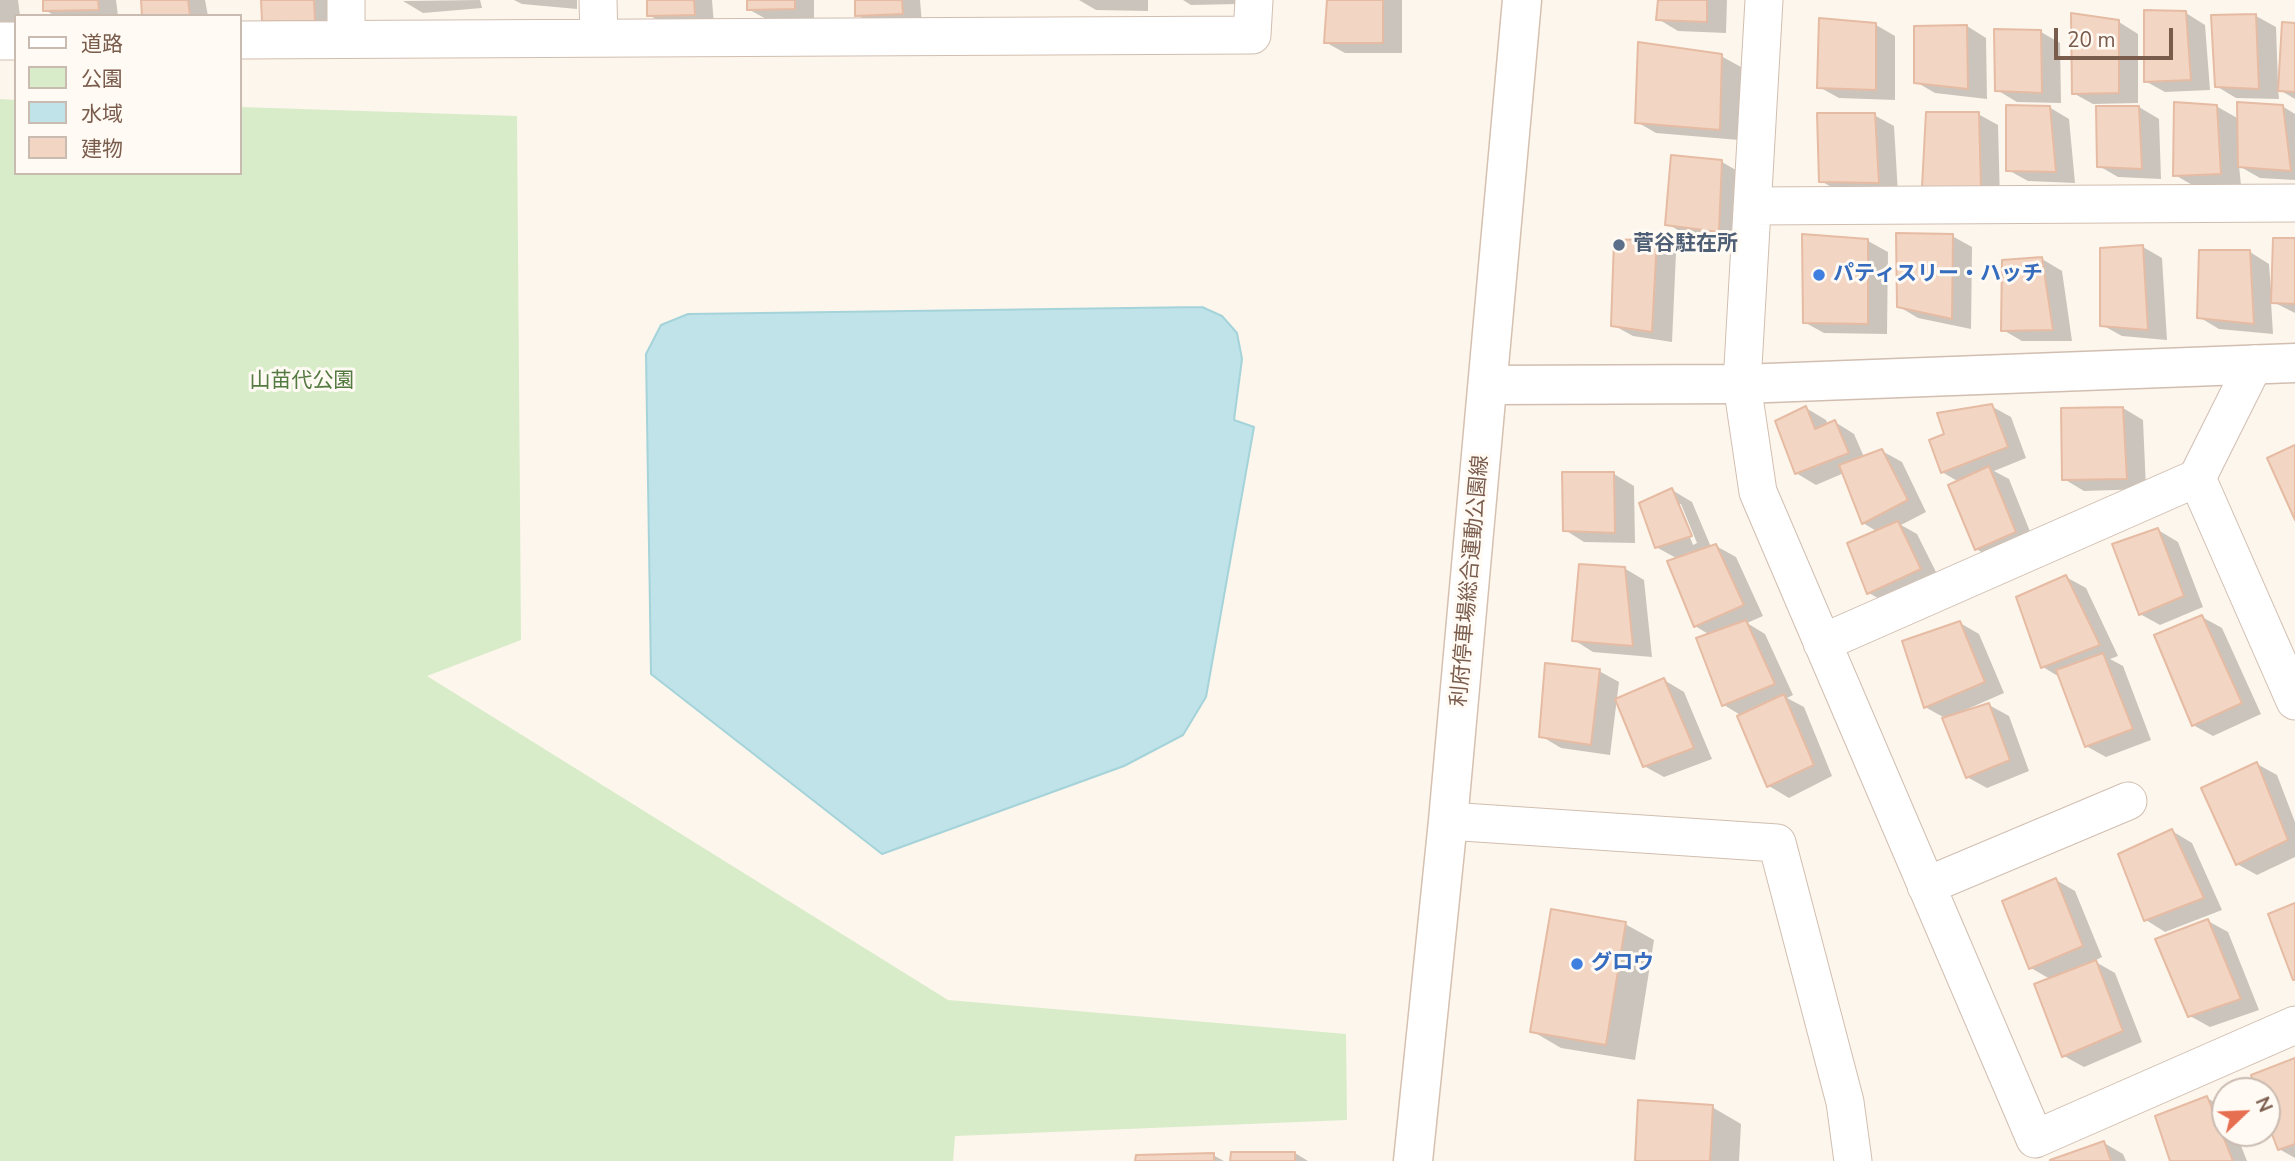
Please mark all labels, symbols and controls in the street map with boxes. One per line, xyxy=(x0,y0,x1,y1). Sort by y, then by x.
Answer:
legend xyxy=(14,14,242,175)
scale bar xyxy=(2057,14,2176,58)
text: 20 m xyxy=(2067,26,2116,54)
text: 道路 xyxy=(81,30,123,58)
text: 公園 xyxy=(81,65,123,93)
text: 水域 xyxy=(81,100,123,128)
text: 建物 xyxy=(81,135,123,163)
place label: 菅谷駐在所 xyxy=(1633,232,1738,258)
marker: 菅谷駐在所 xyxy=(1611,237,1627,253)
place label: パティスリー・ハッチ xyxy=(1833,262,2043,288)
marker: パティスリー・ハッチ xyxy=(1811,267,1827,283)
park label: 山苗代公園 xyxy=(250,369,354,395)
street label: 利府停車場総合運動公園線 xyxy=(1447,454,1495,708)
place label: グロウ xyxy=(1591,951,1654,977)
marker: グロウ xyxy=(1569,956,1585,972)
north arrow xyxy=(2211,1077,2281,1147)
text: N xyxy=(2249,1093,2278,1116)

